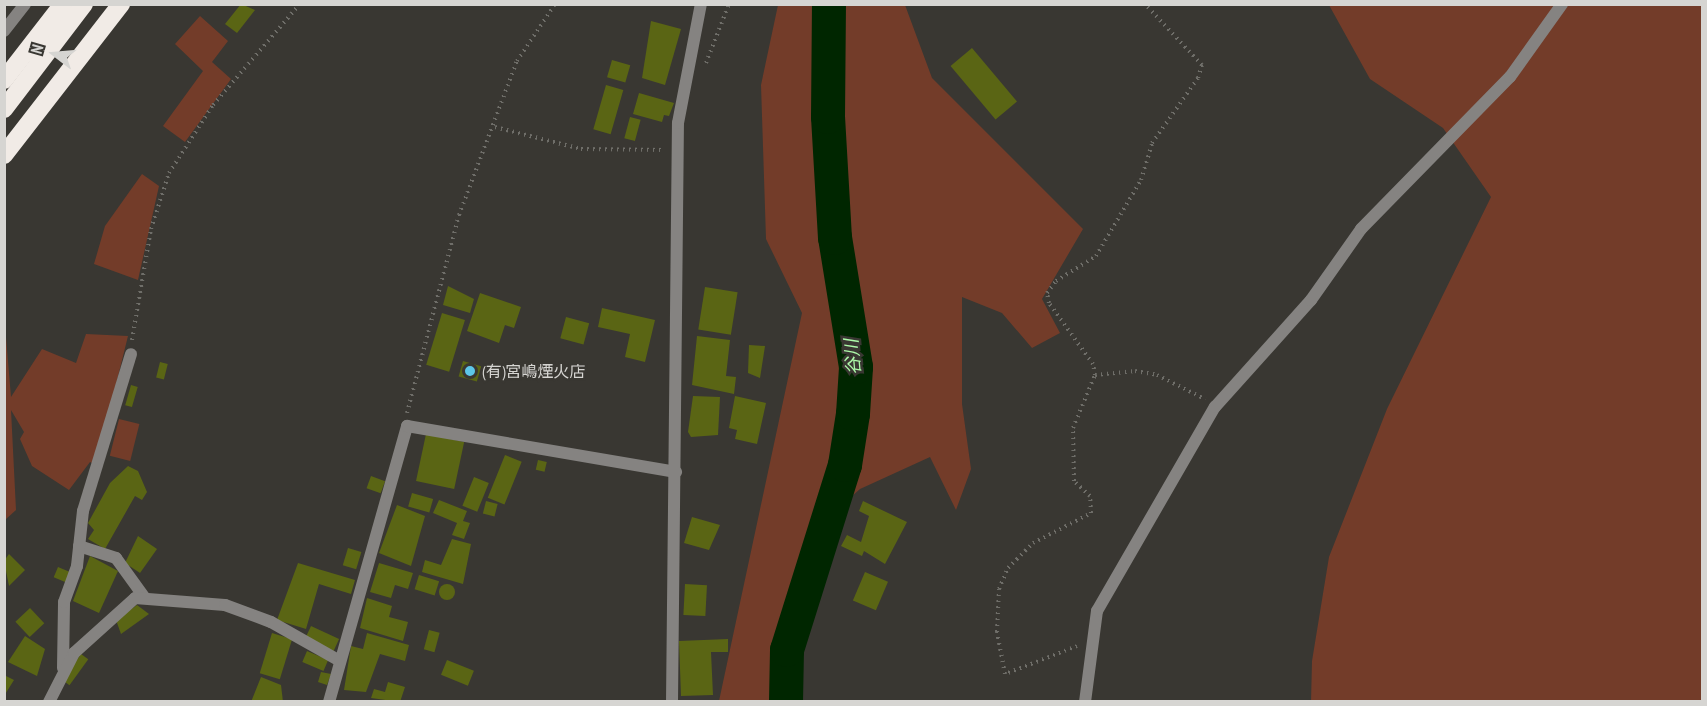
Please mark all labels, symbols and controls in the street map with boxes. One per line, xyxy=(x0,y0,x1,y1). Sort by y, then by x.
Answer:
north arrow xyxy=(24,24,84,84)
text: N xyxy=(26,42,47,56)
water label: 谷川 xyxy=(841,338,865,376)
place label: (有)宮嶋煙火店 xyxy=(482,361,585,381)
marker: (有)宮嶋煙火店 xyxy=(463,364,477,378)

